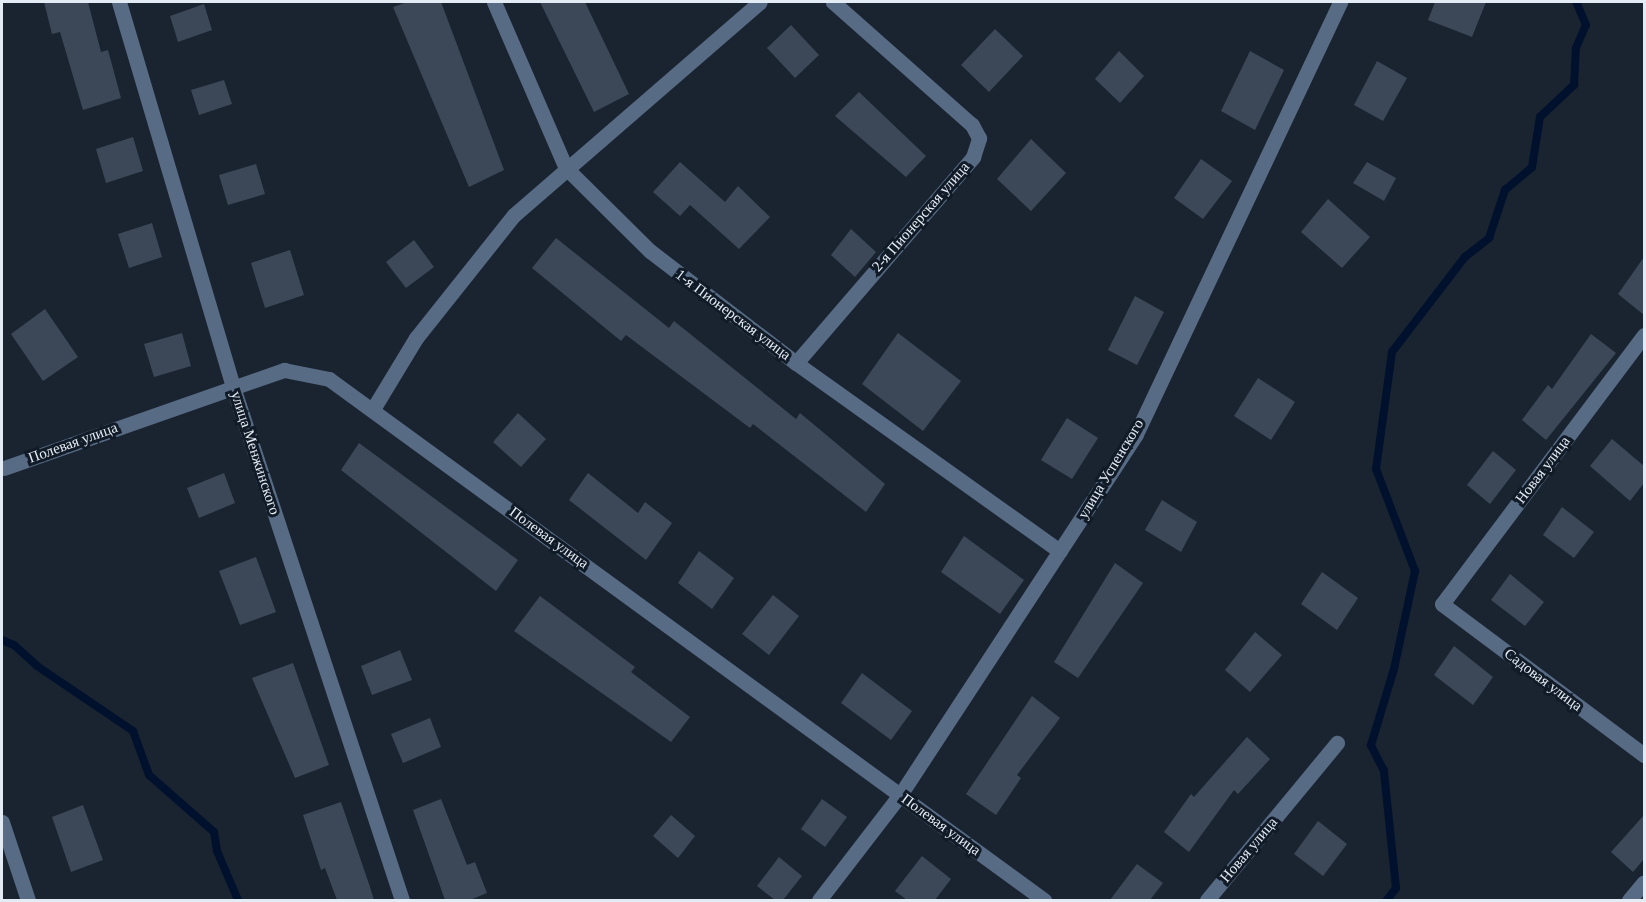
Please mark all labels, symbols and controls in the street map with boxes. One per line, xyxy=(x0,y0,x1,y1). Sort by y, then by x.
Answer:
street label: 2-я Пионерская улица xyxy=(868,158,974,276)
street label: 1-я Пионерская улица xyxy=(672,266,794,364)
street label: улица Менжинского xyxy=(227,389,283,517)
street label: улица Успенского xyxy=(1074,416,1148,522)
street label: Полевая улица xyxy=(26,419,120,467)
street label: Новая улица xyxy=(1512,433,1574,507)
street label: Полевая улица xyxy=(506,503,592,573)
street label: Садовая улица xyxy=(1500,645,1586,715)
street label: Полевая улица xyxy=(898,790,984,860)
street label: Новая улица xyxy=(1217,814,1281,886)

